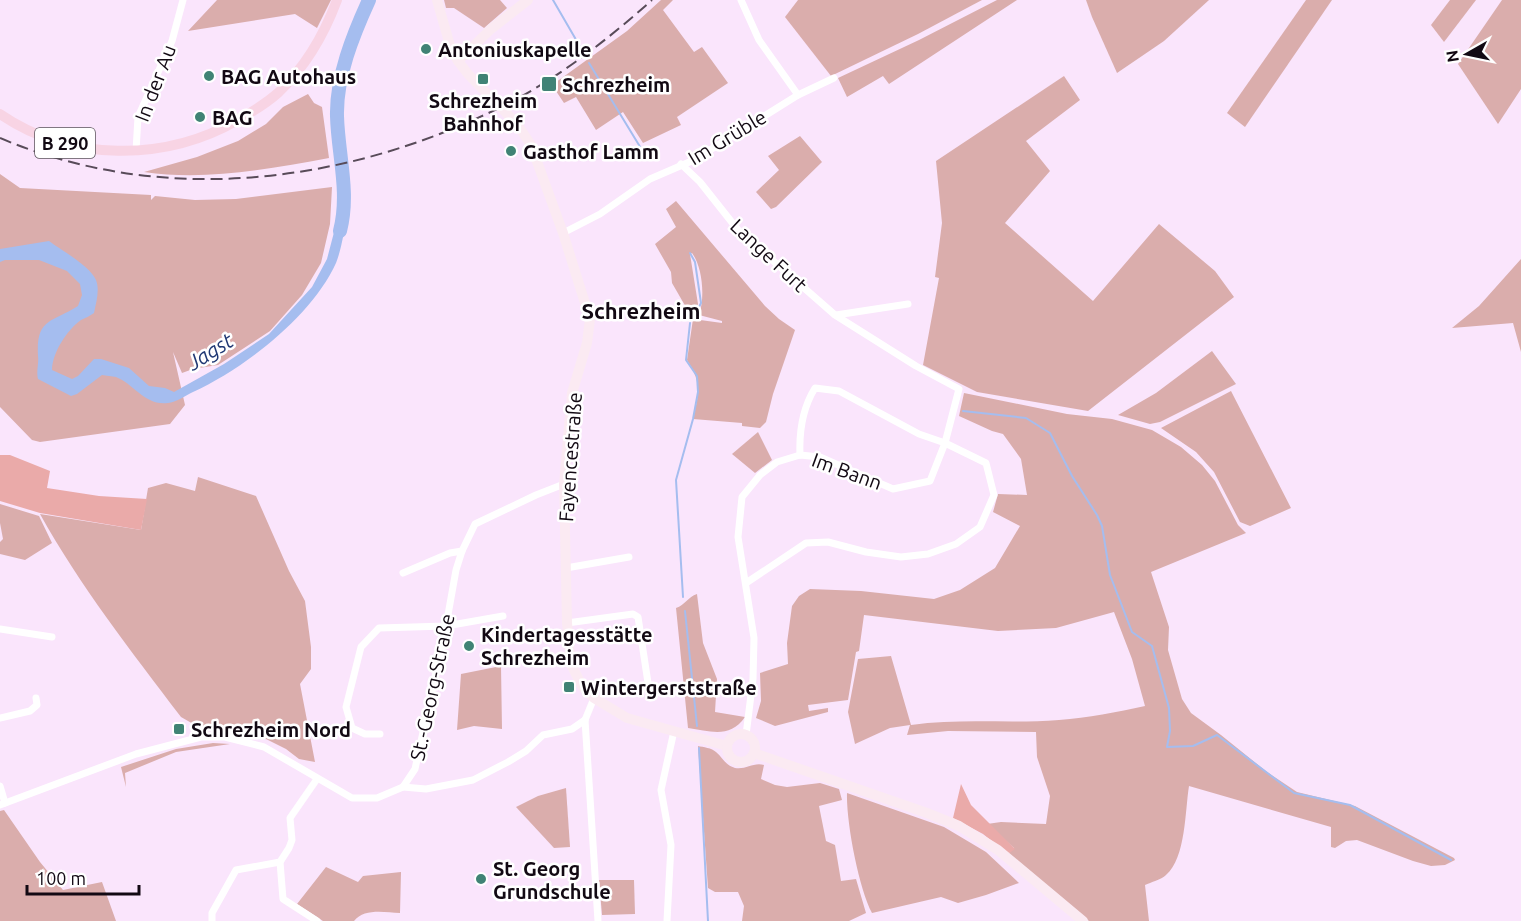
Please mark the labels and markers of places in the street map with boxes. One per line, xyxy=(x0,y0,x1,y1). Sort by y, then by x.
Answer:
place label: Antoniuskapelle xyxy=(438,38,592,61)
marker: Antoniuskapelle xyxy=(419,42,433,56)
place label: BAG Autohaus xyxy=(221,65,356,88)
marker: BAG Autohaus xyxy=(202,69,216,83)
marker: Schrezheim Bahnhof xyxy=(476,72,490,86)
place label: Schrezheim xyxy=(562,73,670,96)
marker: Schrezheim xyxy=(540,75,558,93)
place label: Schrezheim Bahnhof xyxy=(429,89,537,135)
place label: BAG xyxy=(212,106,253,129)
marker: BAG xyxy=(193,110,207,124)
place label: Gasthof Lamm xyxy=(523,140,659,163)
marker: Gasthof Lamm xyxy=(504,144,518,158)
place label: Kindertagesstätte Schrezheim xyxy=(481,623,653,669)
marker: Kindertagesstätte Schrezheim xyxy=(462,639,476,653)
place label: Wintergerststraße xyxy=(581,676,757,699)
marker: Wintergerststraße xyxy=(562,680,576,694)
place label: Schrezheim Nord xyxy=(191,718,351,741)
marker: Schrezheim Nord xyxy=(172,722,186,736)
place label: St. Georg Grundschule xyxy=(493,857,611,903)
marker: St. Georg Grundschule xyxy=(474,872,488,886)

